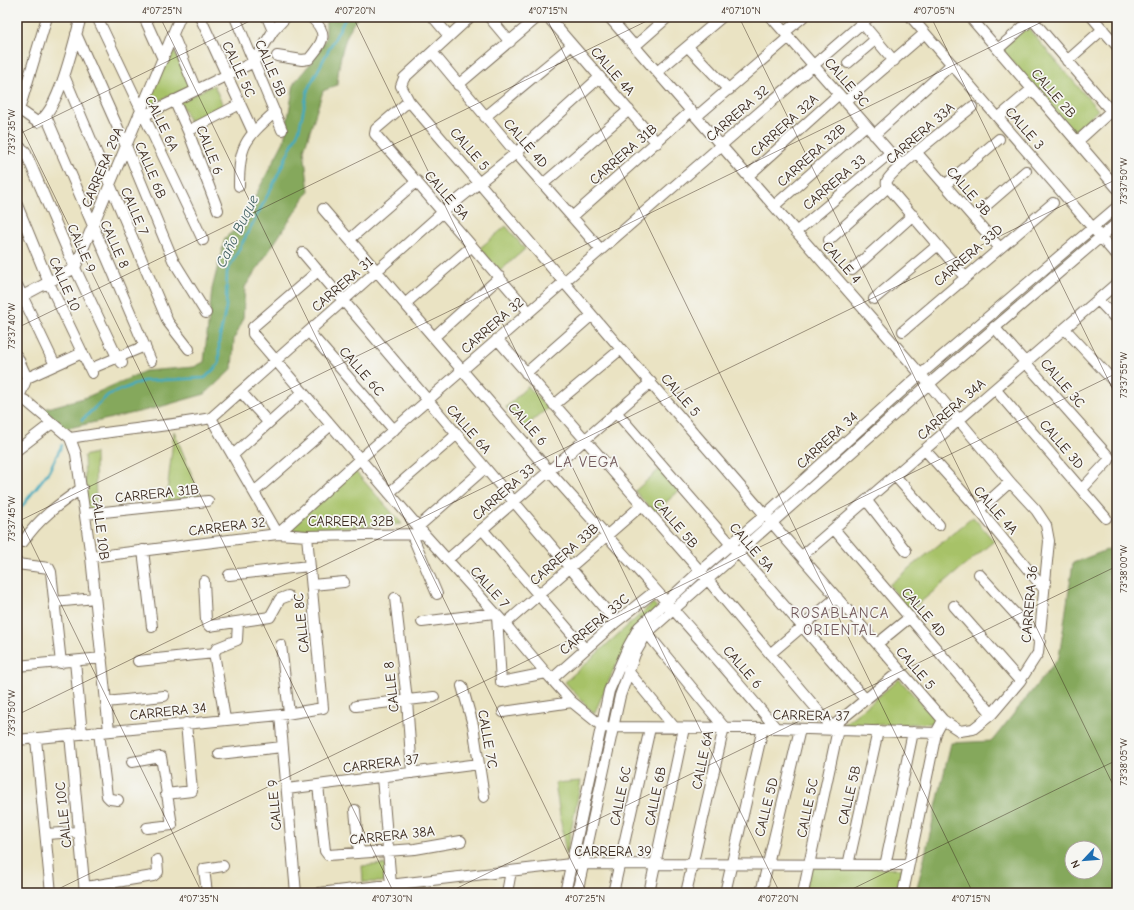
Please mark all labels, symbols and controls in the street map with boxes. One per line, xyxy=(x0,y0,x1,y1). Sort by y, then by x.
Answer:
text: 4°07'25"N xyxy=(142,5,182,17)
text: 4°07'20"N xyxy=(335,5,375,17)
text: 4°07'15"N xyxy=(529,5,567,17)
text: 4°07'10"N xyxy=(721,5,761,17)
text: 4°07'05"N xyxy=(914,5,954,17)
street label: CALLE 5B xyxy=(251,37,290,99)
street label: CALLE 5C xyxy=(218,38,259,100)
street label: CALLE 4A xyxy=(587,44,638,99)
street label: CALLE 3C xyxy=(821,54,873,111)
street label: CALLE 2B xyxy=(1028,65,1080,122)
street label: CARRERA 32 xyxy=(703,82,772,145)
street label: CARRERA 32A xyxy=(747,90,822,160)
street label: CALLE 6A xyxy=(141,93,182,154)
street label: CARRERA 33A xyxy=(883,99,958,168)
street label: CALLE 3 xyxy=(1001,104,1048,153)
text: 73°37'35"W xyxy=(6,109,18,155)
street label: CALLE 4D xyxy=(500,115,552,171)
street label: CARRERA 31B xyxy=(586,120,661,188)
street label: CARRERA 32B xyxy=(774,120,849,190)
street label: CALLE 6 xyxy=(192,123,227,177)
street label: CARRERA 29A xyxy=(78,124,127,210)
street label: CALLE 5 xyxy=(446,124,493,174)
street label: CALLE 6B xyxy=(131,139,170,201)
street label: CARRERA 33 xyxy=(799,151,869,214)
text: 73°37'50"W xyxy=(1118,157,1130,204)
street label: CALLE 3B xyxy=(943,163,995,220)
street label: CALLE 5A xyxy=(421,167,473,223)
street label: CALLE 7 xyxy=(117,185,152,238)
water label: Caño Buque xyxy=(212,191,263,270)
street label: CALLE 8 xyxy=(96,217,133,271)
street label: CALLE 9 xyxy=(63,221,100,275)
street label: CARRERA 33D xyxy=(930,221,1006,290)
street label: CALLE 4 xyxy=(819,238,865,287)
street label: CARRERA 31 xyxy=(308,253,376,316)
street label: CALLE 10 xyxy=(45,254,84,314)
street label: CARRERA 32 xyxy=(458,294,527,357)
text: 73°37'40"W xyxy=(6,302,18,349)
street label: CALLE 6C xyxy=(336,343,388,400)
text: 73°37'55"W xyxy=(1118,352,1130,398)
street label: CALLE 3C xyxy=(1037,355,1089,412)
street label: CALLE 5 xyxy=(657,370,704,420)
street label: CARRERA 34A xyxy=(914,375,989,444)
street label: CALLE 6 xyxy=(504,399,551,449)
street label: CALLE 6A xyxy=(443,401,495,457)
street label: CARRERA 34 xyxy=(793,408,862,472)
street label: CALLE 3D xyxy=(1036,416,1088,473)
district label: LA VEGA xyxy=(555,453,619,471)
street label: CARRERA 33 xyxy=(469,461,538,524)
street label: CARRERA 31B xyxy=(114,481,200,506)
street label: CALLE 4A xyxy=(970,483,1021,538)
street label: CALLE 10B xyxy=(88,493,113,561)
street label: CALLE 5B xyxy=(649,495,702,552)
text: 73°37'45"W xyxy=(6,496,18,542)
street label: CARRERA 32 xyxy=(188,513,267,540)
street label: CARRERA 32B xyxy=(308,513,394,530)
street label: CALLE 5A xyxy=(726,519,778,575)
street label: CARRERA 33B xyxy=(526,520,603,589)
text: 73°38'00"W xyxy=(1118,545,1130,593)
street label: CALLE 7 xyxy=(466,563,513,612)
street label: CARRERA 36 xyxy=(1018,565,1041,643)
street label: CALLE 4D xyxy=(898,584,950,640)
street label: CARRERA 33C xyxy=(556,590,633,658)
street label: CALLE 8C xyxy=(290,592,313,654)
district label: ROSABLANCA ORIENTAL xyxy=(791,604,889,639)
street label: CALLE 6 xyxy=(719,642,766,692)
street label: CALLE 5 xyxy=(892,643,939,693)
street label: CALLE 8 xyxy=(380,661,403,713)
text: 73°37'50"W xyxy=(6,689,18,736)
street label: CARRERA 34 xyxy=(129,699,207,724)
street label: CARRERA 37 xyxy=(772,706,850,725)
street label: CALLE 7C xyxy=(474,709,501,770)
street label: CALLE 6A xyxy=(688,729,717,791)
text: 73°38'05"W xyxy=(1118,738,1130,786)
street label: CARRERA 37 xyxy=(342,750,421,777)
street label: CALLE 5B xyxy=(834,764,865,826)
street label: CALLE 6C xyxy=(606,765,635,827)
street label: CALLE 6B xyxy=(641,765,670,827)
street label: CALLE 5D xyxy=(751,776,782,838)
street label: CALLE 5C xyxy=(793,777,822,839)
street label: CALLE 9 xyxy=(264,779,285,831)
street label: CALLE 10C xyxy=(52,781,75,849)
street label: CARRERA 38A xyxy=(349,823,435,848)
north arrow xyxy=(1064,840,1104,880)
street label: CARRERA 39 xyxy=(574,843,652,860)
text: N xyxy=(1068,858,1083,870)
text: 4°07'35"N xyxy=(179,893,219,905)
text: 4°07'30"N xyxy=(372,893,412,905)
text: 4°07'25"N xyxy=(565,893,605,905)
text: 4°07'20"N xyxy=(758,893,798,905)
text: 4°07'15"N xyxy=(952,893,990,905)

